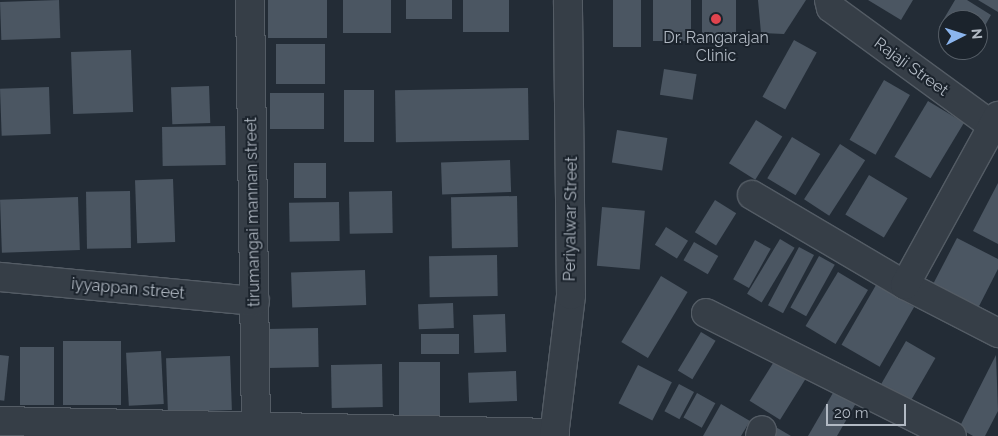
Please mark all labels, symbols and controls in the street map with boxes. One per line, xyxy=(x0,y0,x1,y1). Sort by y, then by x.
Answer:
north arrow xyxy=(938,10,988,60)
marker: Dr. Rangarajan Clinic xyxy=(709,12,723,26)
place label: Dr. Rangarajan Clinic xyxy=(663,28,769,66)
text: N xyxy=(969,28,985,40)
street label: Rajaji Street xyxy=(870,34,952,100)
street label: tirumangai mannan street xyxy=(242,117,264,307)
street label: Periyalwar Street xyxy=(560,156,582,282)
street label: iyyappan street xyxy=(71,274,185,304)
scale bar xyxy=(828,394,908,426)
text: 20 m xyxy=(834,404,869,422)

